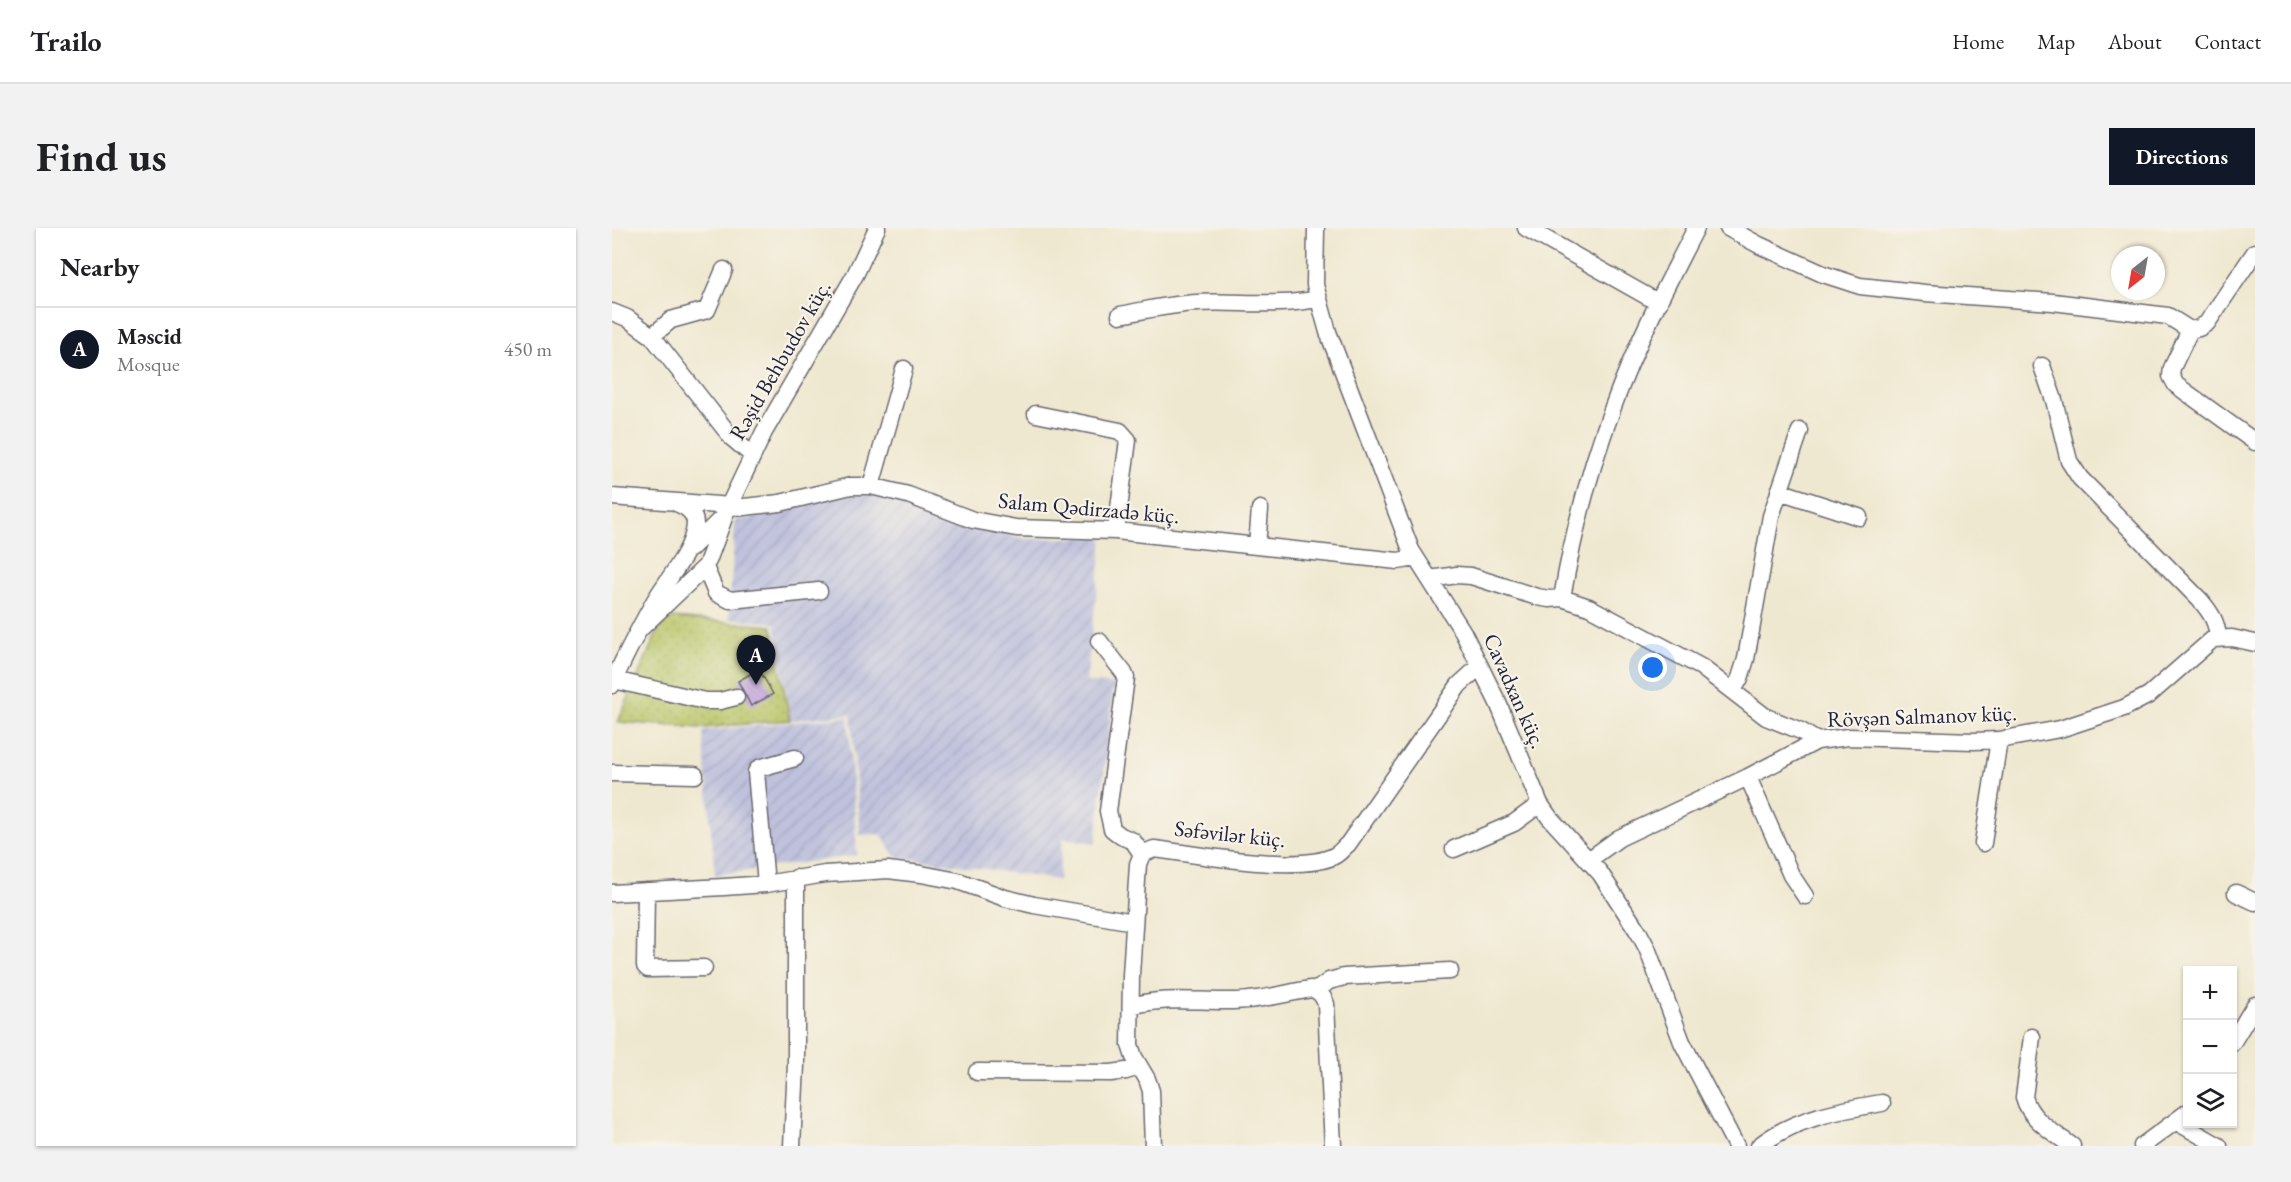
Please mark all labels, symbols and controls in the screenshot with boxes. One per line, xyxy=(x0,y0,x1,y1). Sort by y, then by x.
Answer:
text: Trailo xyxy=(30,23,102,59)
text: Home xyxy=(1952,28,2004,55)
text: Map xyxy=(2037,28,2075,55)
text: About xyxy=(2108,28,2161,55)
text: Contact xyxy=(2194,28,2261,55)
button: Directions xyxy=(2109,128,2255,185)
text: Find us xyxy=(36,129,167,184)
north arrow xyxy=(2111,246,2165,300)
text: Nearby xyxy=(60,250,140,284)
street label: Rəşid Behbudov küç. xyxy=(722,275,838,445)
text: Məscid xyxy=(117,322,182,351)
text: A xyxy=(72,336,87,362)
text: 450 m xyxy=(504,336,552,362)
text: Mosque xyxy=(117,351,180,377)
street label: Salam Qədirzadə küç. xyxy=(997,486,1181,530)
street label: Cavadxan küç. xyxy=(1477,629,1553,753)
pin: A xyxy=(736,636,776,685)
your location xyxy=(1638,653,1667,682)
street label: Rövşən Salmanov küç. xyxy=(1826,698,2018,734)
street label: Səfəvilər küç. xyxy=(1173,814,1287,854)
map controls xyxy=(2183,966,2237,1128)
button: + xyxy=(2183,966,2237,1020)
button: − xyxy=(2183,1020,2237,1074)
button: layers xyxy=(2183,1074,2237,1128)

